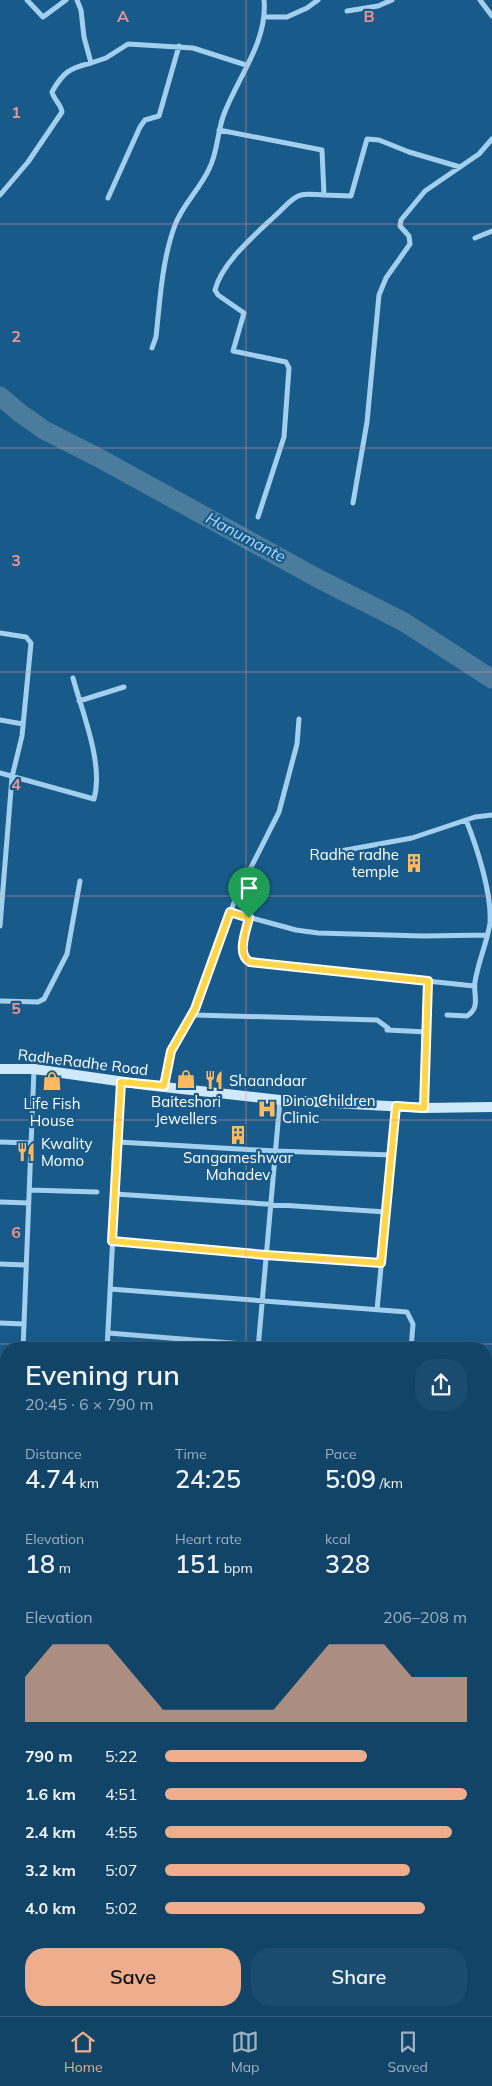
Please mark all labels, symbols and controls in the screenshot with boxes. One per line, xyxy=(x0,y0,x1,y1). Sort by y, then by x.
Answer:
text: A xyxy=(117,6,129,26)
text: B xyxy=(363,6,375,26)
text: 1 xyxy=(11,102,21,122)
text: 2 xyxy=(11,326,21,346)
water label: Hanumante xyxy=(203,508,290,567)
text: 3 xyxy=(11,550,21,570)
text: 4 xyxy=(11,774,21,794)
place label: Radhe radhe temple xyxy=(309,845,399,881)
building icon: Radhe radhe temple xyxy=(403,852,425,874)
pin xyxy=(228,867,270,918)
icon: arrive xyxy=(235,874,263,902)
text: 5 xyxy=(11,998,21,1018)
street label: RadheRadhe Road xyxy=(17,1045,149,1079)
shop icon: Baiteshori Jewellers xyxy=(175,1068,197,1090)
restaurant icon: Shaandaar xyxy=(203,1069,225,1091)
shop icon: Life Fish House xyxy=(41,1070,63,1092)
place label: Shaandaar xyxy=(229,1071,307,1090)
place label: Dino Children Clinic xyxy=(282,1091,376,1127)
place label: Baiteshori Jewellers xyxy=(151,1092,221,1128)
place label: Life Fish House xyxy=(24,1094,80,1130)
hospital icon: Dino Children Clinic xyxy=(256,1098,278,1120)
building icon: Sangameshwar Mahadev xyxy=(227,1124,249,1146)
place label: Kwality Momo xyxy=(41,1134,92,1170)
restaurant icon: Kwality Momo xyxy=(15,1141,37,1163)
place label: Sangameshwar Mahadev xyxy=(183,1148,294,1184)
text: 6 xyxy=(11,1222,21,1242)
text: Evening run xyxy=(25,1357,180,1392)
button: share xyxy=(415,1359,467,1411)
text: 20:45 · 6 × 790 m xyxy=(25,1394,154,1414)
text: Distance xyxy=(25,1445,82,1463)
text: Time xyxy=(175,1445,207,1463)
text: Pace xyxy=(325,1445,357,1463)
text: 4.74 xyxy=(25,1463,76,1494)
text: 24:25 xyxy=(175,1463,241,1494)
text: 5:09 xyxy=(325,1463,376,1494)
text: km xyxy=(76,1474,99,1492)
text: /km xyxy=(376,1474,403,1492)
text: Elevation xyxy=(25,1530,84,1548)
text: Heart rate xyxy=(175,1530,242,1548)
text: kcal xyxy=(325,1530,351,1548)
text: 18 xyxy=(25,1548,55,1579)
text: 151 xyxy=(175,1548,220,1579)
text: 328 xyxy=(325,1548,370,1579)
text: m xyxy=(55,1559,71,1577)
text: bpm xyxy=(220,1559,253,1577)
text: Elevation xyxy=(25,1607,93,1627)
text: 206–208 m xyxy=(383,1607,467,1627)
text: 790 m xyxy=(25,1746,73,1766)
text: 5:22 xyxy=(105,1746,137,1766)
text: 1.6 km xyxy=(25,1784,76,1804)
text: 4:51 xyxy=(105,1784,137,1804)
text: 2.4 km xyxy=(25,1822,76,1842)
text: 4:55 xyxy=(105,1822,137,1842)
text: 3.2 km xyxy=(25,1860,76,1880)
text: 5:07 xyxy=(105,1860,137,1880)
text: 4.0 km xyxy=(25,1898,76,1918)
text: 5:02 xyxy=(105,1898,137,1918)
button: Save xyxy=(25,1948,241,2006)
button: Share xyxy=(251,1948,467,2006)
tab: Home xyxy=(64,2028,103,2076)
tab: Map xyxy=(231,2028,260,2076)
tab: Saved xyxy=(388,2028,428,2076)

